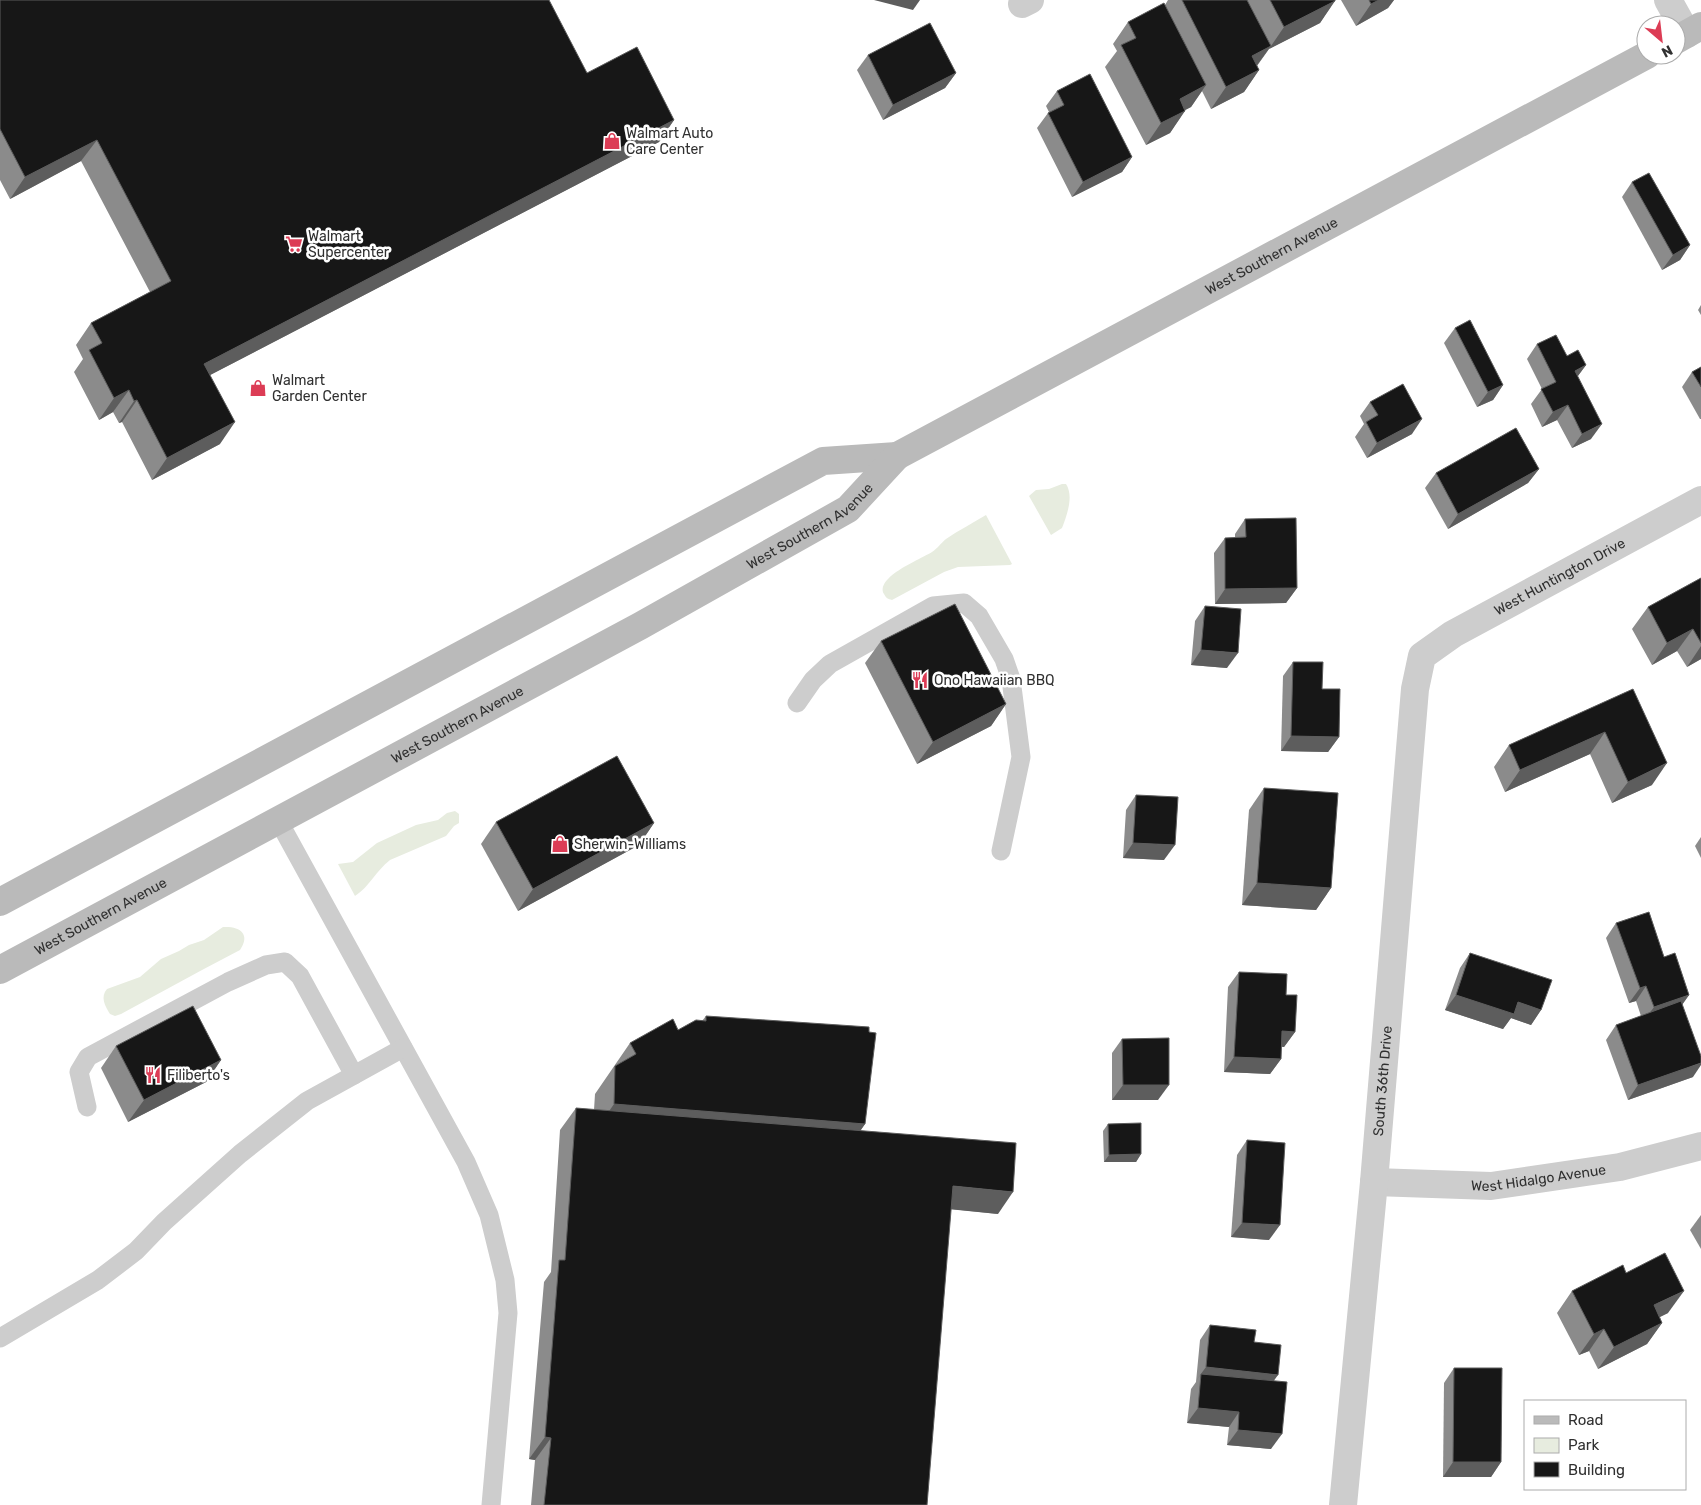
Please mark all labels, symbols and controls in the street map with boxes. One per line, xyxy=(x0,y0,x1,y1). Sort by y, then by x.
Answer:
north arrow xyxy=(1636,15,1686,65)
text: N xyxy=(1658,41,1675,61)
place label: Walmart Auto Care Center xyxy=(626,125,713,158)
shop icon: Walmart Auto Care Center xyxy=(602,131,622,151)
street label: West Southern Avenue xyxy=(1202,214,1341,299)
place label: Walmart Supercenter xyxy=(308,228,390,261)
supermarket icon: Walmart Supercenter xyxy=(284,234,304,254)
place label: Walmart Garden Center xyxy=(272,372,367,405)
shop icon: Walmart Garden Center xyxy=(248,378,268,398)
street label: West Southern Avenue xyxy=(744,479,877,573)
street label: West Huntington Drive xyxy=(1491,535,1628,619)
restaurant icon: Ono Hawaiian BBQ xyxy=(910,670,930,690)
place label: Ono Hawaiian BBQ xyxy=(934,672,1054,689)
street label: West Southern Avenue xyxy=(388,682,527,767)
shop icon: Sherwin-Williams xyxy=(550,834,570,854)
place label: Sherwin-Williams xyxy=(574,836,686,853)
street label: West Southern Avenue xyxy=(32,874,170,959)
street label: South 36th Drive xyxy=(1370,1025,1396,1137)
restaurant icon: Filiberto's xyxy=(143,1065,163,1085)
place label: Filiberto's xyxy=(167,1067,230,1084)
street label: West Hidalgo Avenue xyxy=(1471,1161,1607,1195)
legend xyxy=(1524,1400,1686,1490)
text: Road xyxy=(1568,1411,1604,1429)
text: Park xyxy=(1568,1436,1599,1454)
text: Building xyxy=(1568,1461,1625,1479)

